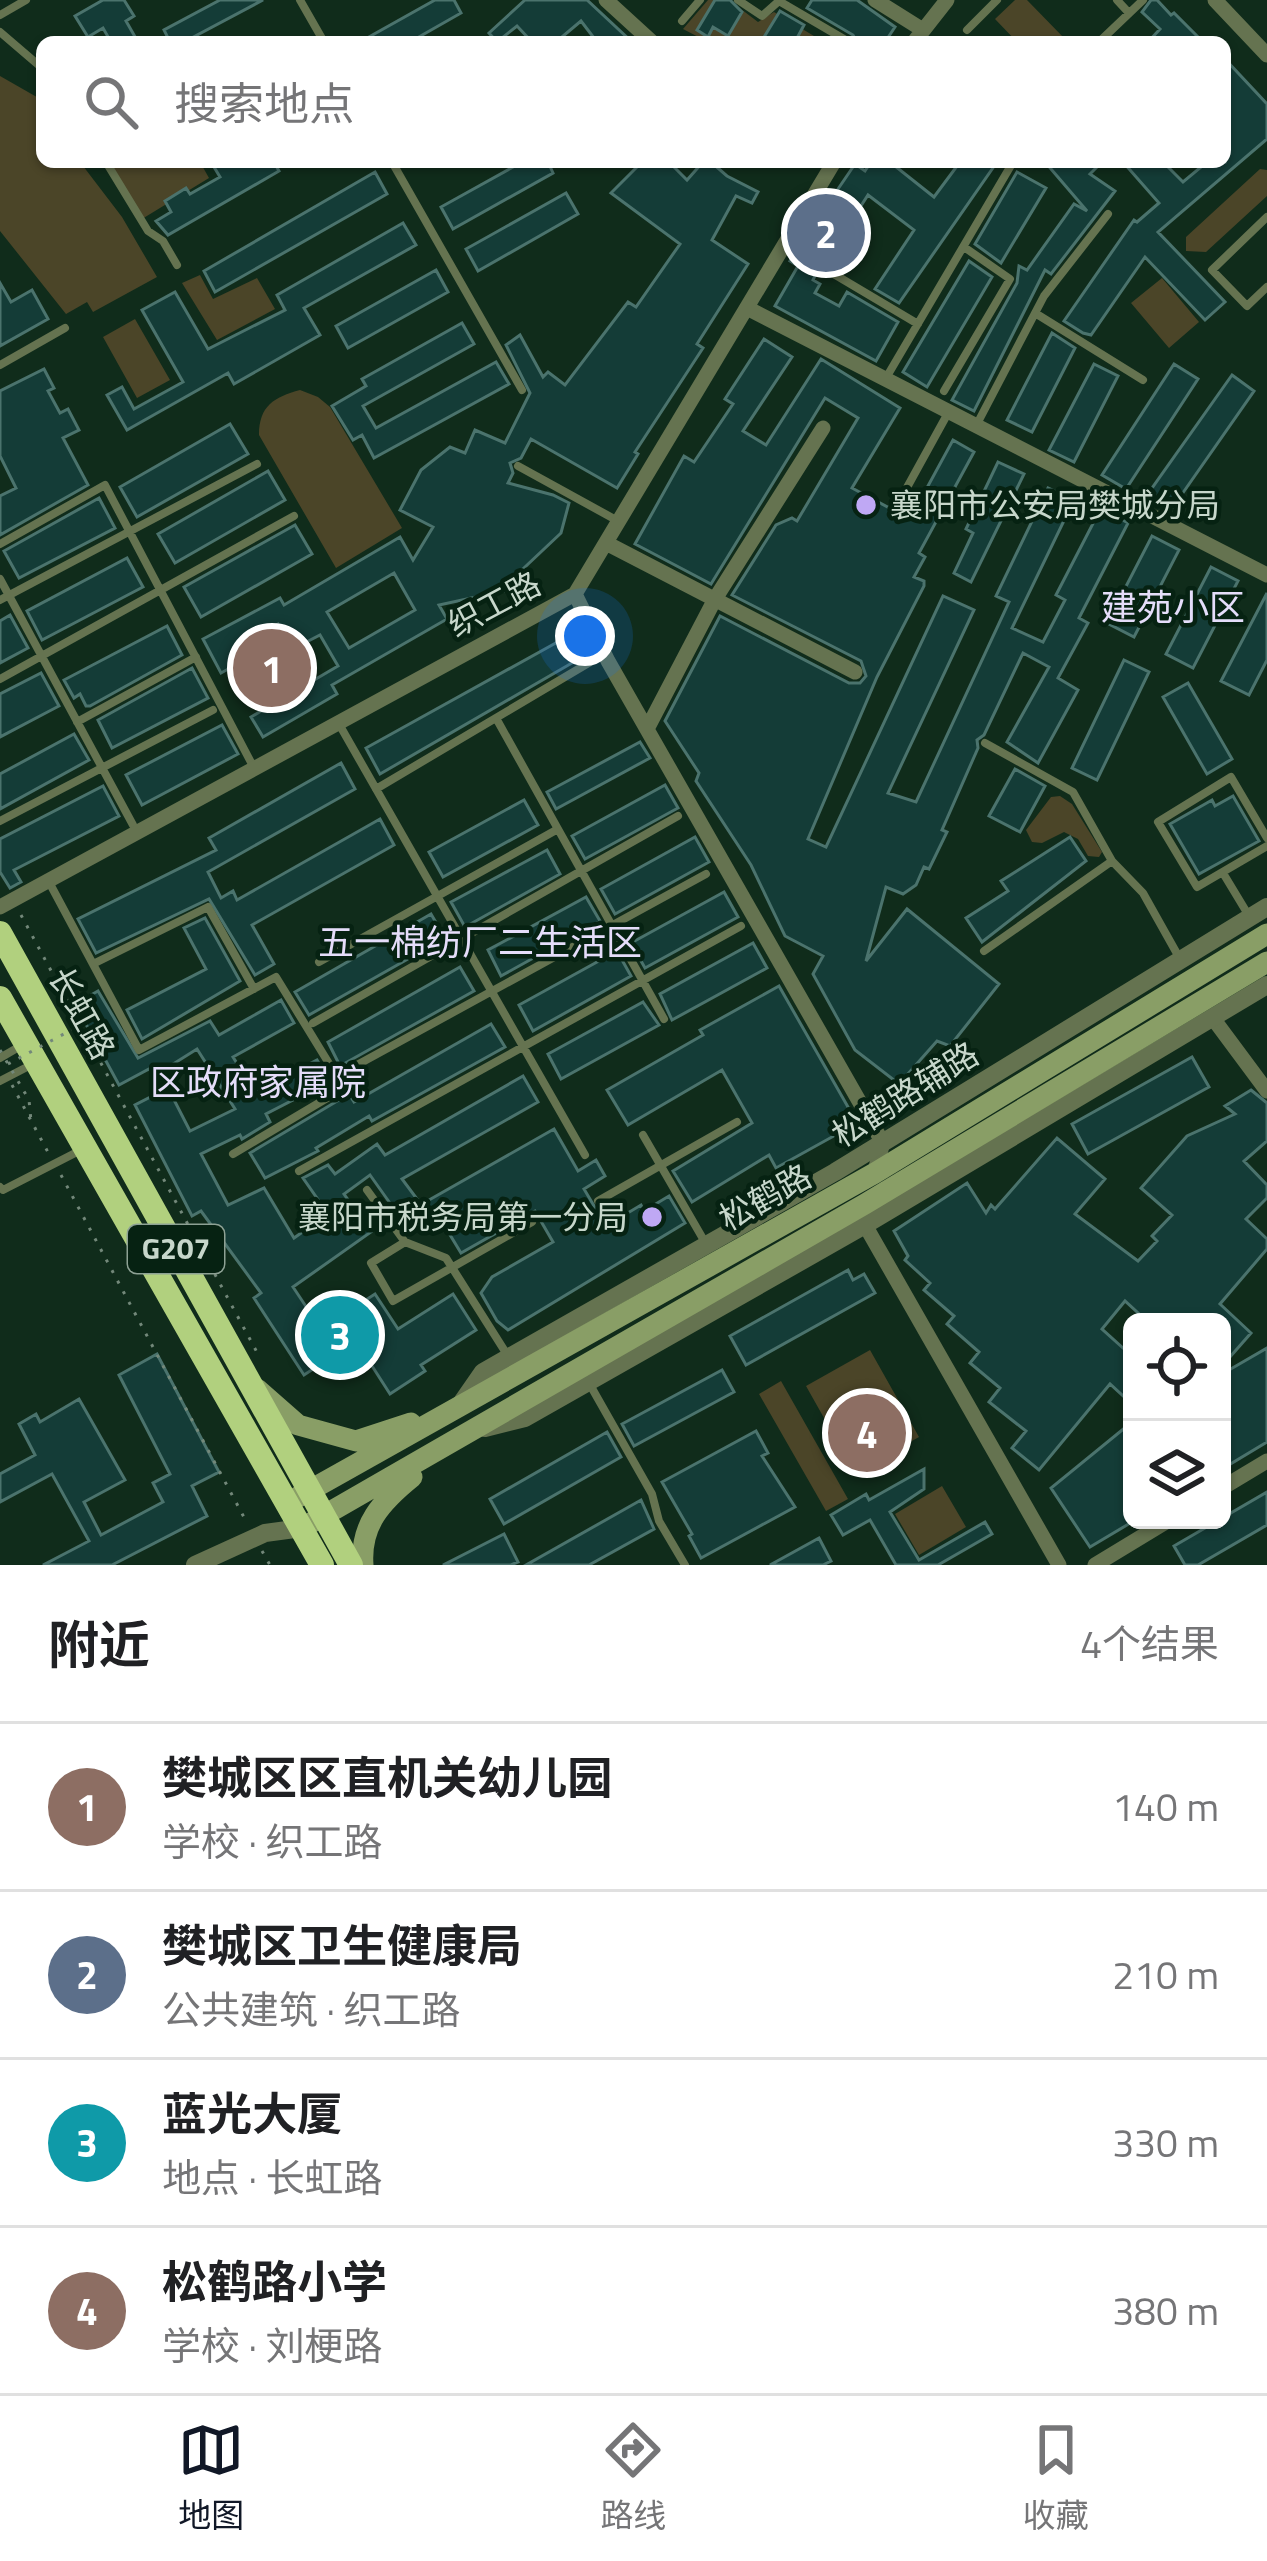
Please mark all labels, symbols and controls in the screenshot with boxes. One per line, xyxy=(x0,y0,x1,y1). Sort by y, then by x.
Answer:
search box xyxy=(36,36,1231,168)
icon: search xyxy=(78,69,144,135)
text: 搜索地点 xyxy=(174,69,354,137)
pin: 2 xyxy=(787,188,865,278)
place label: 襄阳市公安局樊城分局 xyxy=(890,480,1220,530)
marker: 襄阳市公安局樊城分局 xyxy=(853,492,879,518)
street label: 织工路 xyxy=(439,559,549,649)
district label: 建苑小区 xyxy=(1101,579,1245,634)
your location xyxy=(555,606,615,666)
pin: 1 xyxy=(233,623,311,713)
district label: 五一棉纺厂二生活区 xyxy=(318,914,642,969)
street label: 长虹路 xyxy=(36,958,128,1068)
street label: 松鹤路辅路 xyxy=(822,1029,988,1159)
district label: 区政府家属院 xyxy=(150,1054,366,1109)
street label: 松鹤路 xyxy=(710,1151,820,1243)
place label: 襄阳市税务局第一分局 xyxy=(298,1192,628,1242)
marker: 襄阳市税务局第一分局 xyxy=(639,1204,665,1230)
road number: G207 xyxy=(128,1225,224,1273)
pin: 3 xyxy=(301,1290,379,1380)
map controls xyxy=(1123,1313,1231,1529)
button: locate xyxy=(1123,1313,1231,1421)
pin: 4 xyxy=(828,1388,906,1478)
button: layers xyxy=(1123,1421,1231,1529)
text: 附近 xyxy=(48,1605,150,1683)
text: 4个结果 xyxy=(1080,1614,1219,1673)
text: 樊城区区直机关幼儿园 xyxy=(162,1743,612,1811)
text: 1 xyxy=(76,1777,98,1836)
text: 140 m xyxy=(1112,1777,1219,1836)
text: 学校 · 织工路 xyxy=(162,1812,383,1871)
text: 樊城区卫生健康局 xyxy=(162,1911,522,1979)
text: 2 xyxy=(76,1945,98,2004)
text: 210 m xyxy=(1112,1945,1219,2004)
text: 公共建筑 · 织工路 xyxy=(162,1980,461,2039)
text: 蓝光大厦 xyxy=(162,2079,342,2147)
text: 3 xyxy=(76,2113,98,2172)
text: 330 m xyxy=(1112,2113,1219,2172)
text: 地点 · 长虹路 xyxy=(162,2148,383,2207)
text: 松鹤路小学 xyxy=(162,2247,387,2315)
text: 4 xyxy=(76,2281,98,2340)
text: 380 m xyxy=(1112,2281,1219,2340)
text: 学校 · 刘梗路 xyxy=(162,2316,383,2375)
tab: 地图 xyxy=(178,2417,244,2540)
tab: 路线 xyxy=(600,2417,666,2540)
tab: 收藏 xyxy=(1023,2417,1089,2540)

